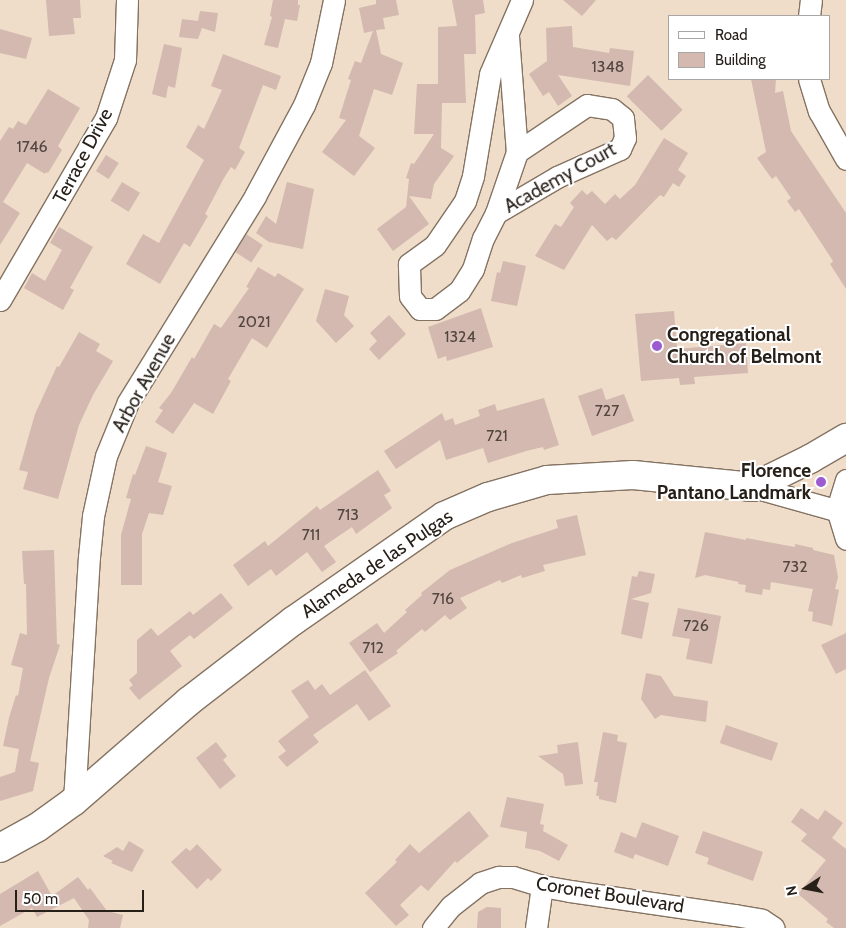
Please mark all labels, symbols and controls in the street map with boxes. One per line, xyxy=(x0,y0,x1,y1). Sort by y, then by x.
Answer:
legend xyxy=(668,15,831,80)
text: Road xyxy=(715,26,748,44)
text: Building xyxy=(715,51,766,69)
house number: 1348 xyxy=(592,57,624,77)
street label: Terrace Drive xyxy=(48,105,118,207)
house number: 1746 xyxy=(16,137,48,157)
street label: Academy Court xyxy=(500,138,620,218)
house number: 2021 xyxy=(237,312,271,332)
place label: Congregational Church of Belmont xyxy=(667,324,821,368)
house number: 1324 xyxy=(444,327,476,347)
street label: Arbor Avenue xyxy=(108,330,180,436)
marker: Congregational Church of Belmont xyxy=(651,340,663,352)
house number: 727 xyxy=(595,401,619,421)
house number: 721 xyxy=(486,426,508,446)
place label: Florence Pantano Landmark xyxy=(657,460,811,504)
marker: Florence Pantano Landmark xyxy=(815,476,827,488)
street label: Alameda de las Pulgas xyxy=(297,505,457,623)
house number: 713 xyxy=(337,505,359,525)
house number: 711 xyxy=(302,525,320,545)
house number: 732 xyxy=(782,557,808,577)
house number: 716 xyxy=(432,589,454,609)
house number: 726 xyxy=(683,616,709,636)
house number: 712 xyxy=(362,638,384,658)
north arrow xyxy=(781,863,831,913)
street label: Coronet Boulevard xyxy=(534,872,686,918)
scale bar xyxy=(18,880,146,912)
text: N xyxy=(781,884,801,897)
text: 50 m xyxy=(23,890,58,908)

